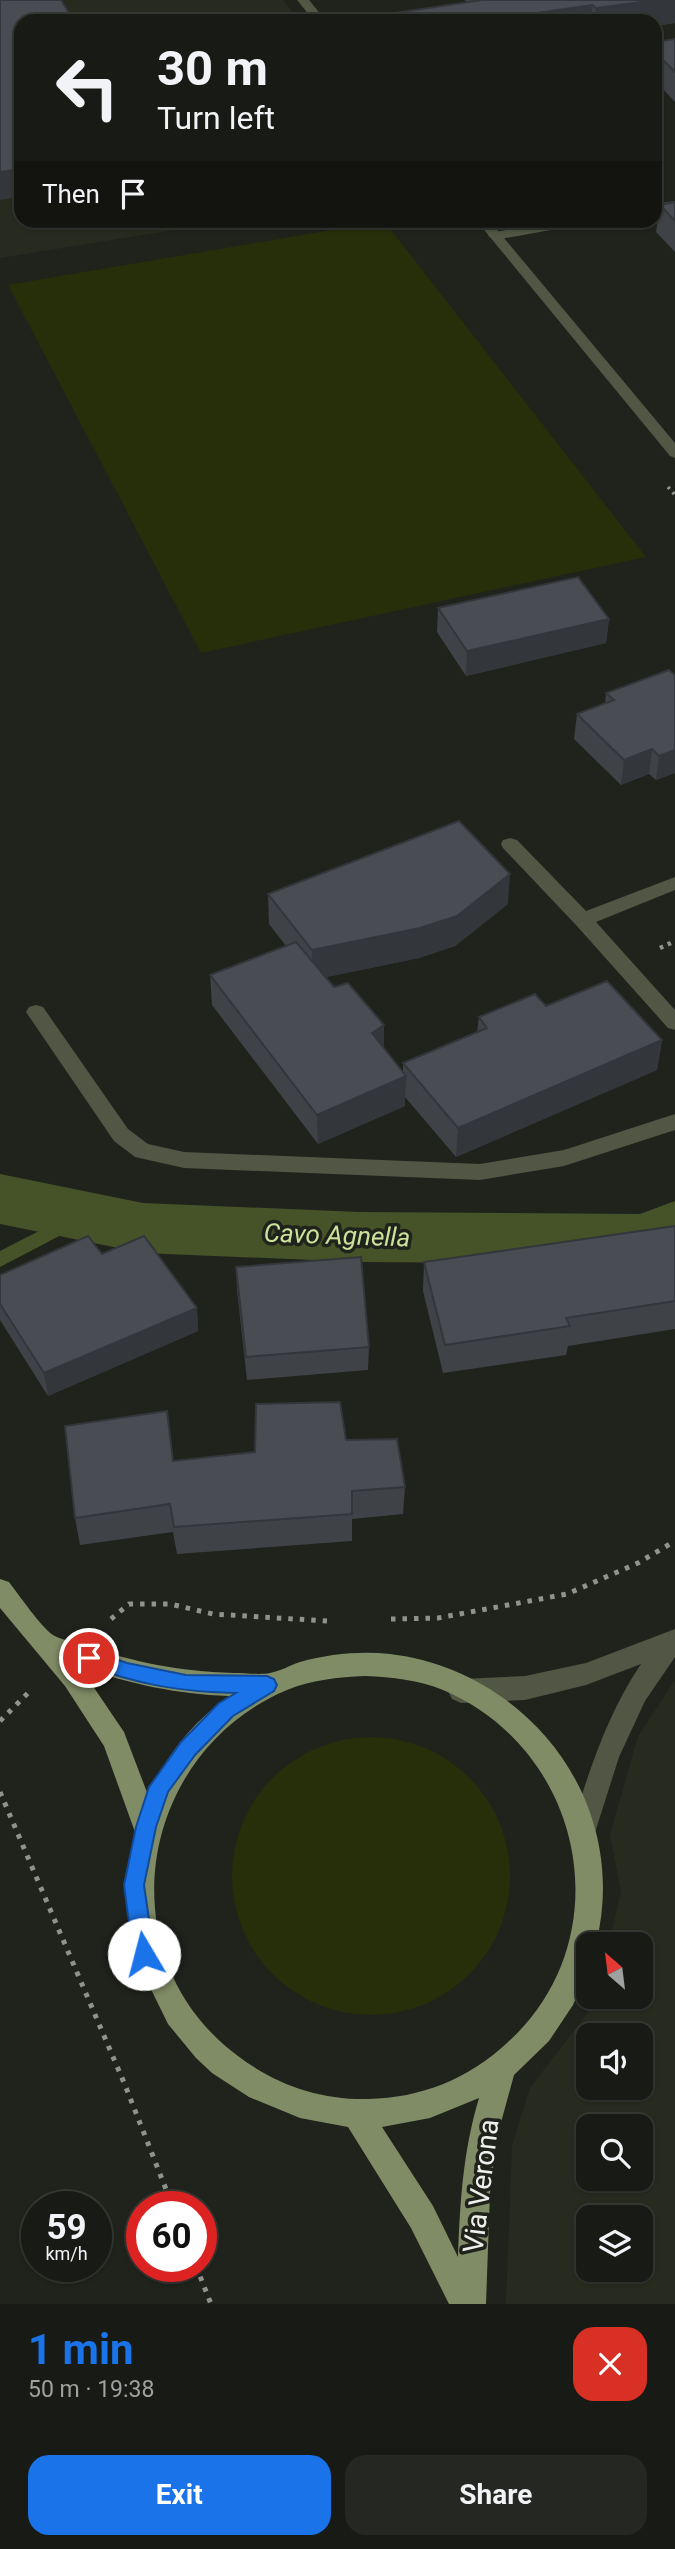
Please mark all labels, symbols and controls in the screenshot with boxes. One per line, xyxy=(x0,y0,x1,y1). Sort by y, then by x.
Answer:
text: 30 m xyxy=(157,40,268,97)
icon: left xyxy=(42,42,133,133)
text: Turn left xyxy=(157,99,275,137)
icon: arrive xyxy=(114,175,152,213)
text: Then xyxy=(42,179,100,209)
water label: Cavo Agnella xyxy=(263,1217,411,1253)
pin xyxy=(59,1628,119,1688)
icon: arrive xyxy=(70,1639,108,1677)
position arrow xyxy=(107,1917,181,1991)
north arrow xyxy=(576,1932,653,2009)
map controls xyxy=(576,1932,653,2282)
button: sound xyxy=(576,2023,653,2100)
button: search xyxy=(576,2114,653,2191)
street label: Via Verona xyxy=(456,2117,506,2255)
speed limit sign: 60 xyxy=(126,2191,217,2282)
button: layers xyxy=(576,2205,653,2282)
text: 59 xyxy=(46,2207,87,2248)
text: km/h xyxy=(45,2243,88,2264)
text: 1 min xyxy=(28,2325,134,2374)
button: close xyxy=(573,2327,647,2401)
text: 50 m · 19:38 xyxy=(28,2376,154,2403)
button: Exit xyxy=(28,2455,331,2535)
button: Share xyxy=(345,2455,647,2535)

